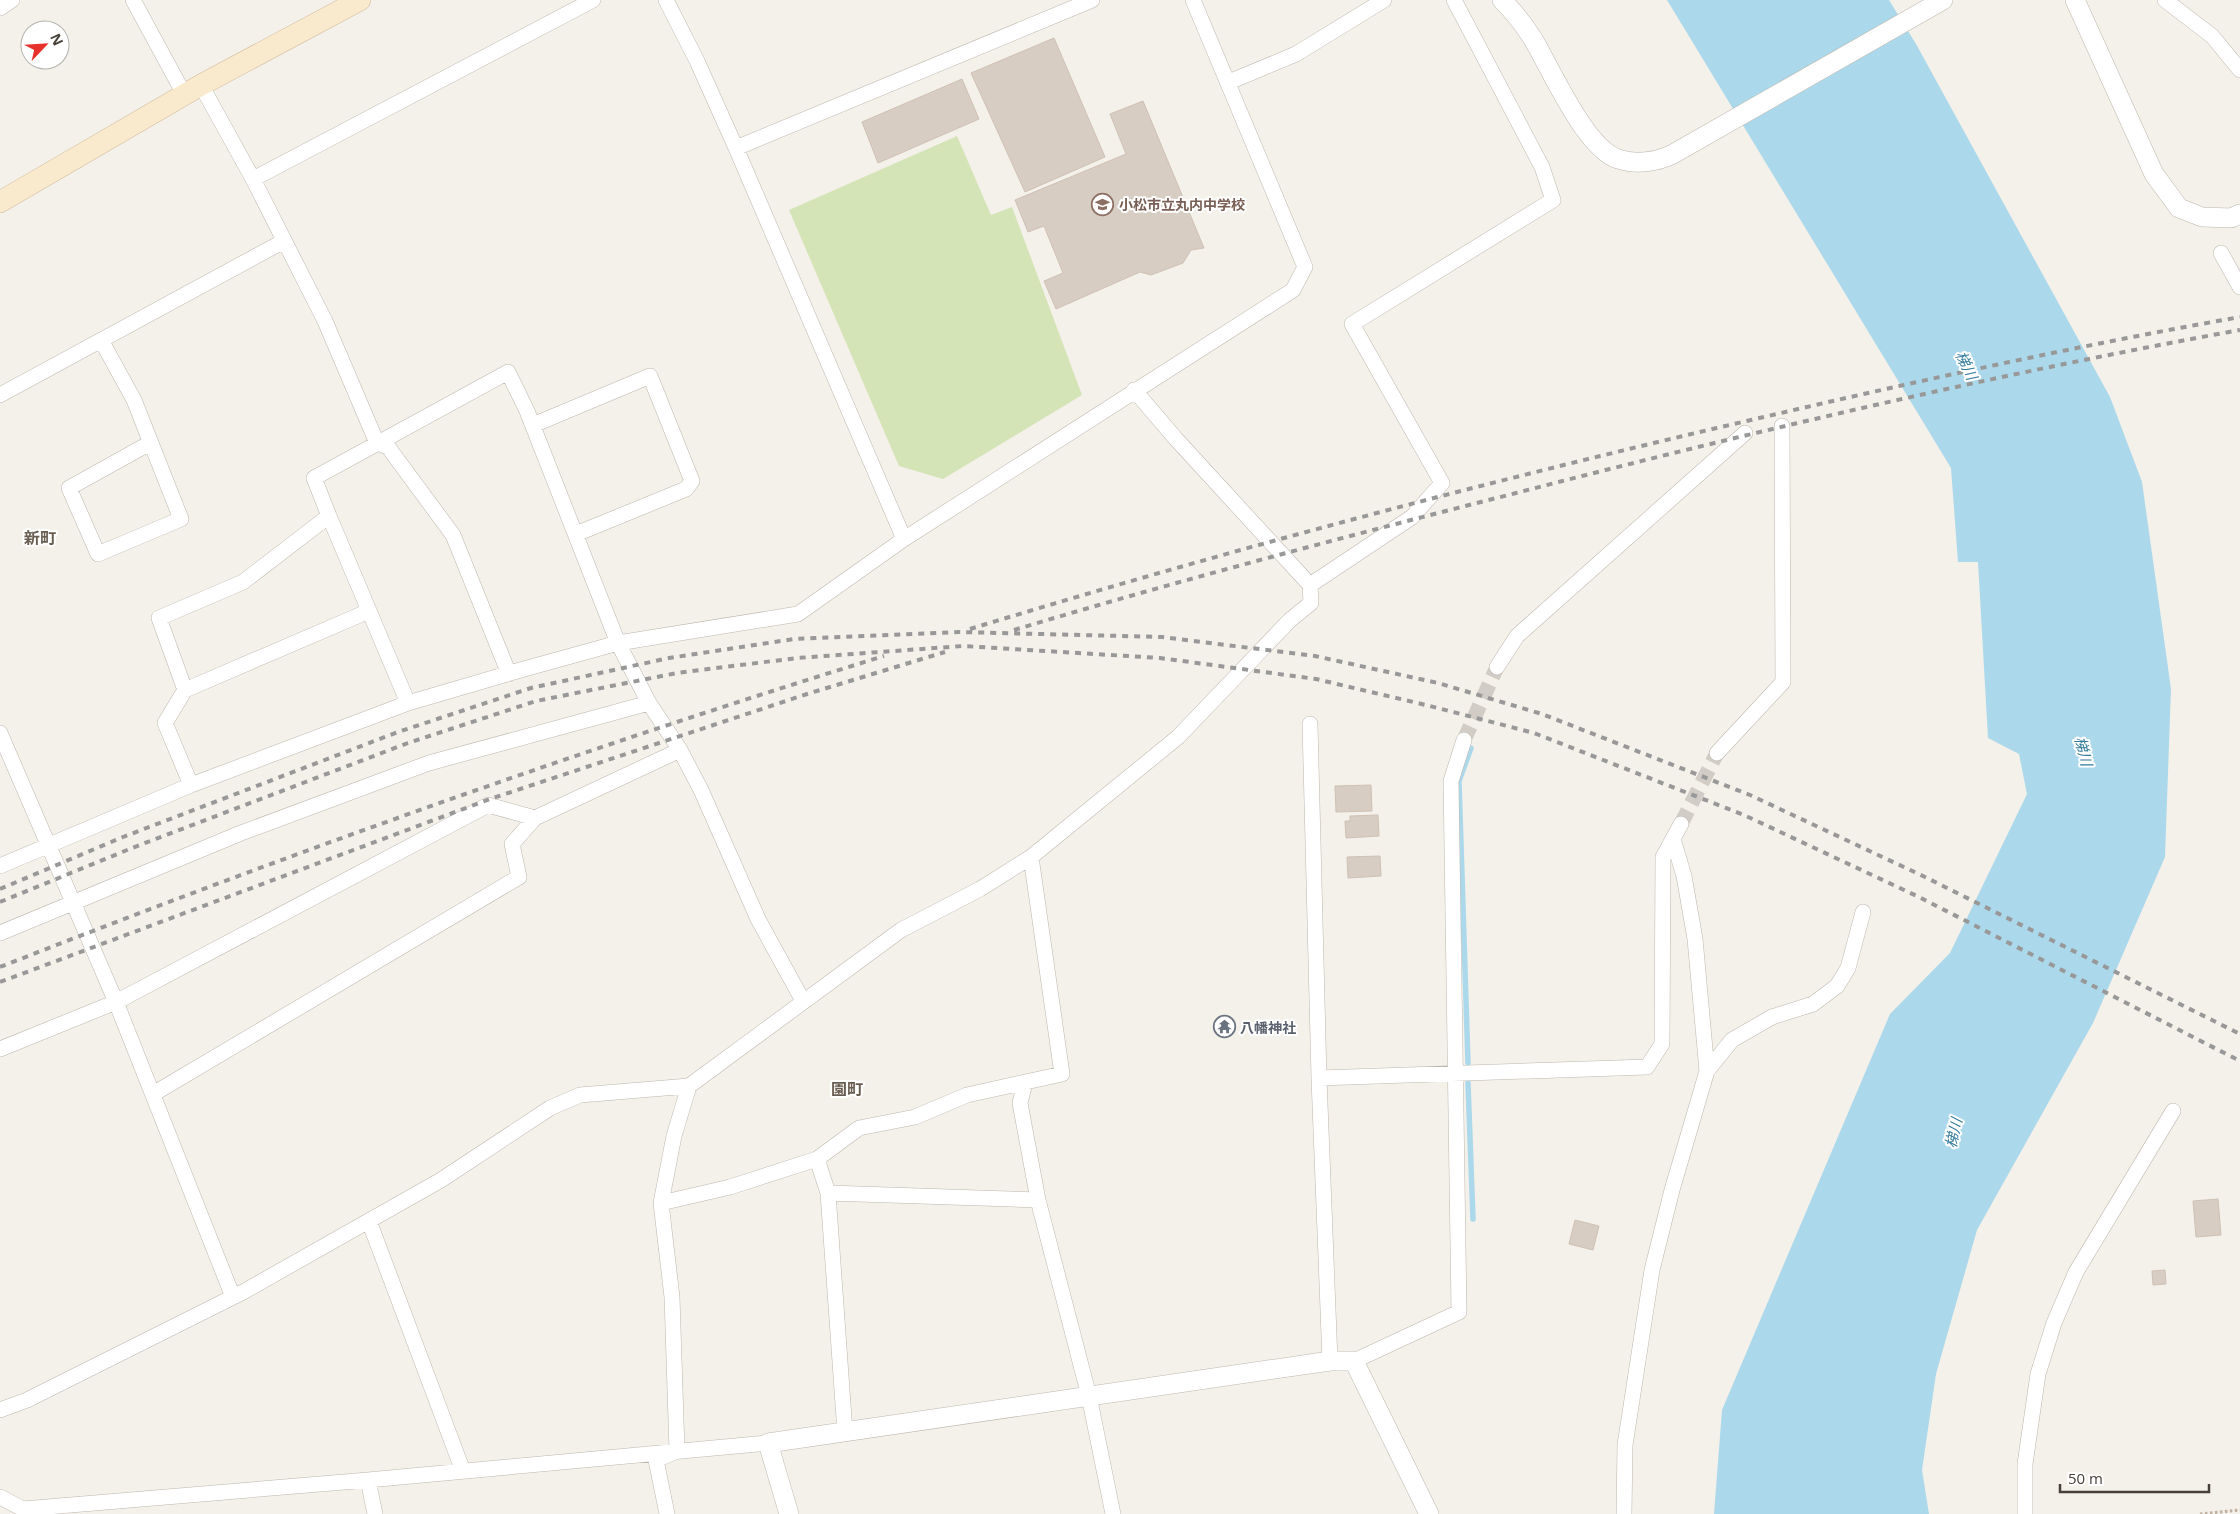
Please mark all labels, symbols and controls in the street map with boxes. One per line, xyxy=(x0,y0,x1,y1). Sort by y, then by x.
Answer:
north arrow xyxy=(20,20,70,70)
text: N xyxy=(46,30,68,48)
school or university icon: 小松市立丸内中学校 xyxy=(1091,192,1115,216)
place label: 小松市立丸内中学校 xyxy=(1119,195,1245,214)
water label: 梯川 xyxy=(1951,347,1983,385)
district label: 新町 xyxy=(24,527,56,549)
water label: 梯川 xyxy=(2071,734,2098,770)
temple icon: 八幡神社 xyxy=(1212,1015,1236,1039)
place label: 八幡神社 xyxy=(1240,1018,1296,1037)
district label: 園町 xyxy=(831,1078,863,1100)
water label: 梯川 xyxy=(1940,1114,1967,1150)
scale bar xyxy=(2060,1462,2209,1494)
text: 50 m xyxy=(2068,1468,2103,1488)

